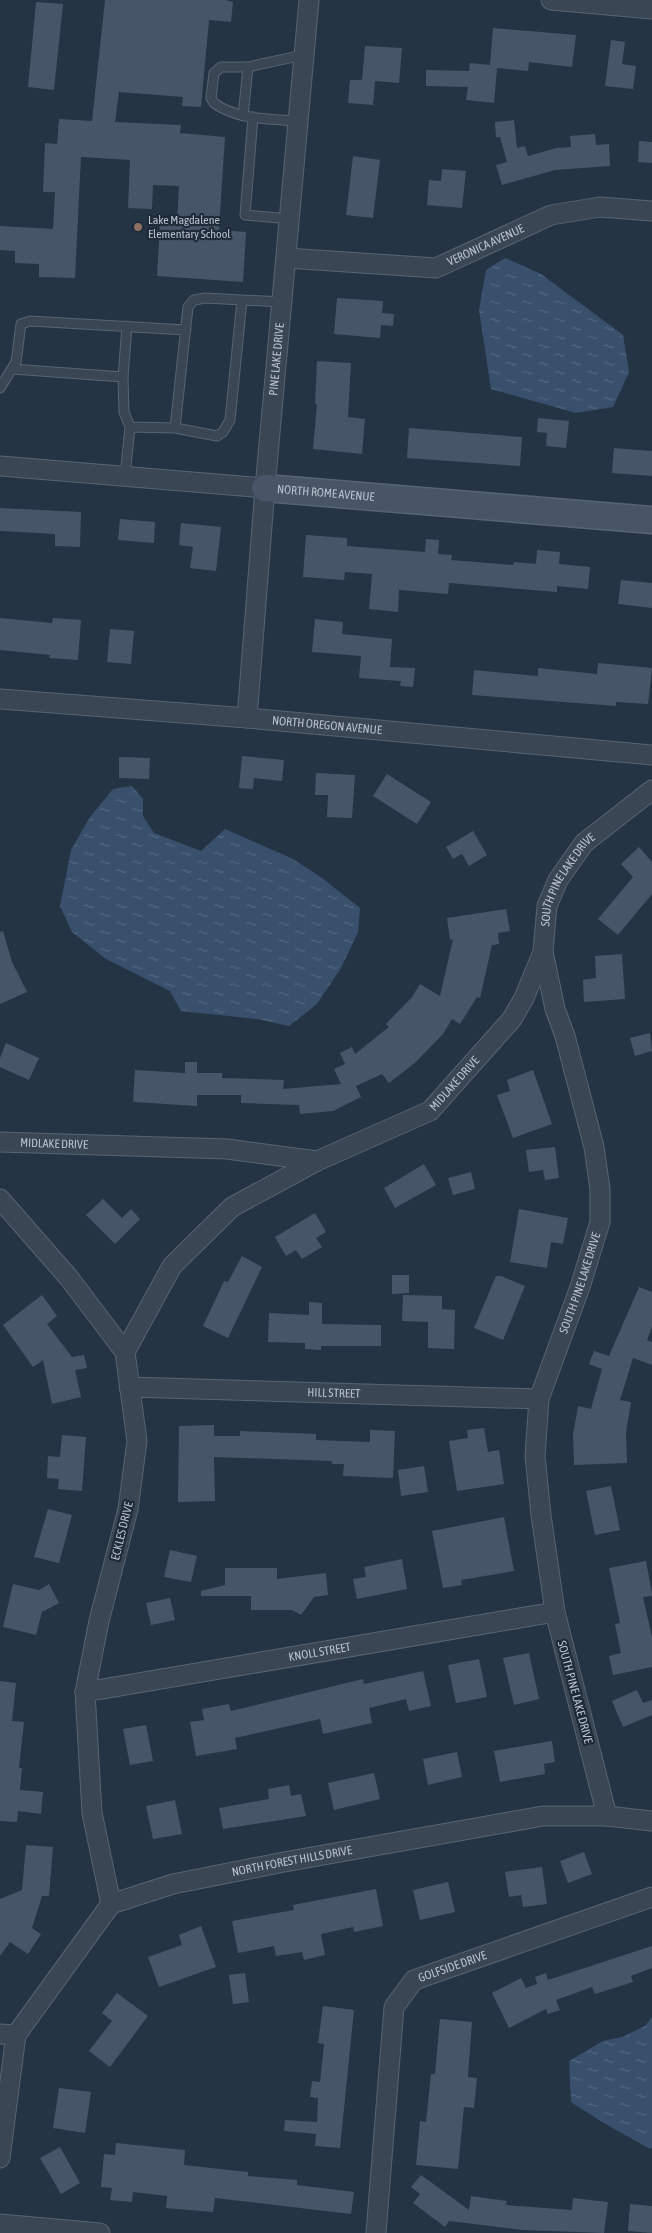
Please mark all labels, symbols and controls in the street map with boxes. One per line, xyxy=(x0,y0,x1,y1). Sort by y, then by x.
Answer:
place label: Lake Magdalene Elementary School xyxy=(148,213,231,241)
marker: Lake Magdalene Elementary School xyxy=(132,221,144,233)
street label: VERONICA AVENUE xyxy=(445,221,526,269)
street label: PINE LAKE DRIVE xyxy=(266,322,287,396)
street label: NORTH ROME AVENUE xyxy=(277,482,375,504)
street label: NORTH OREGON AVENUE xyxy=(271,713,383,737)
street label: SOUTH PINE LAKE DRIVE xyxy=(538,830,598,927)
street label: MIDLAKE DRIVE xyxy=(427,1054,482,1114)
street label: MIDLAKE DRIVE xyxy=(20,1136,88,1152)
street label: SOUTH PINE LAKE DRIVE xyxy=(557,1231,603,1336)
street label: HILL STREET xyxy=(307,1385,361,1401)
street label: ECKLES DRIVE xyxy=(108,1500,136,1562)
street label: SOUTH PINE LAKE DRIVE xyxy=(555,1639,595,1745)
street label: KNOLL STREET xyxy=(287,1640,352,1664)
street label: NORTH FOREST HILLS DRIVE xyxy=(231,1843,353,1879)
street label: GOLFSIDE DRIVE xyxy=(416,1948,488,1985)

